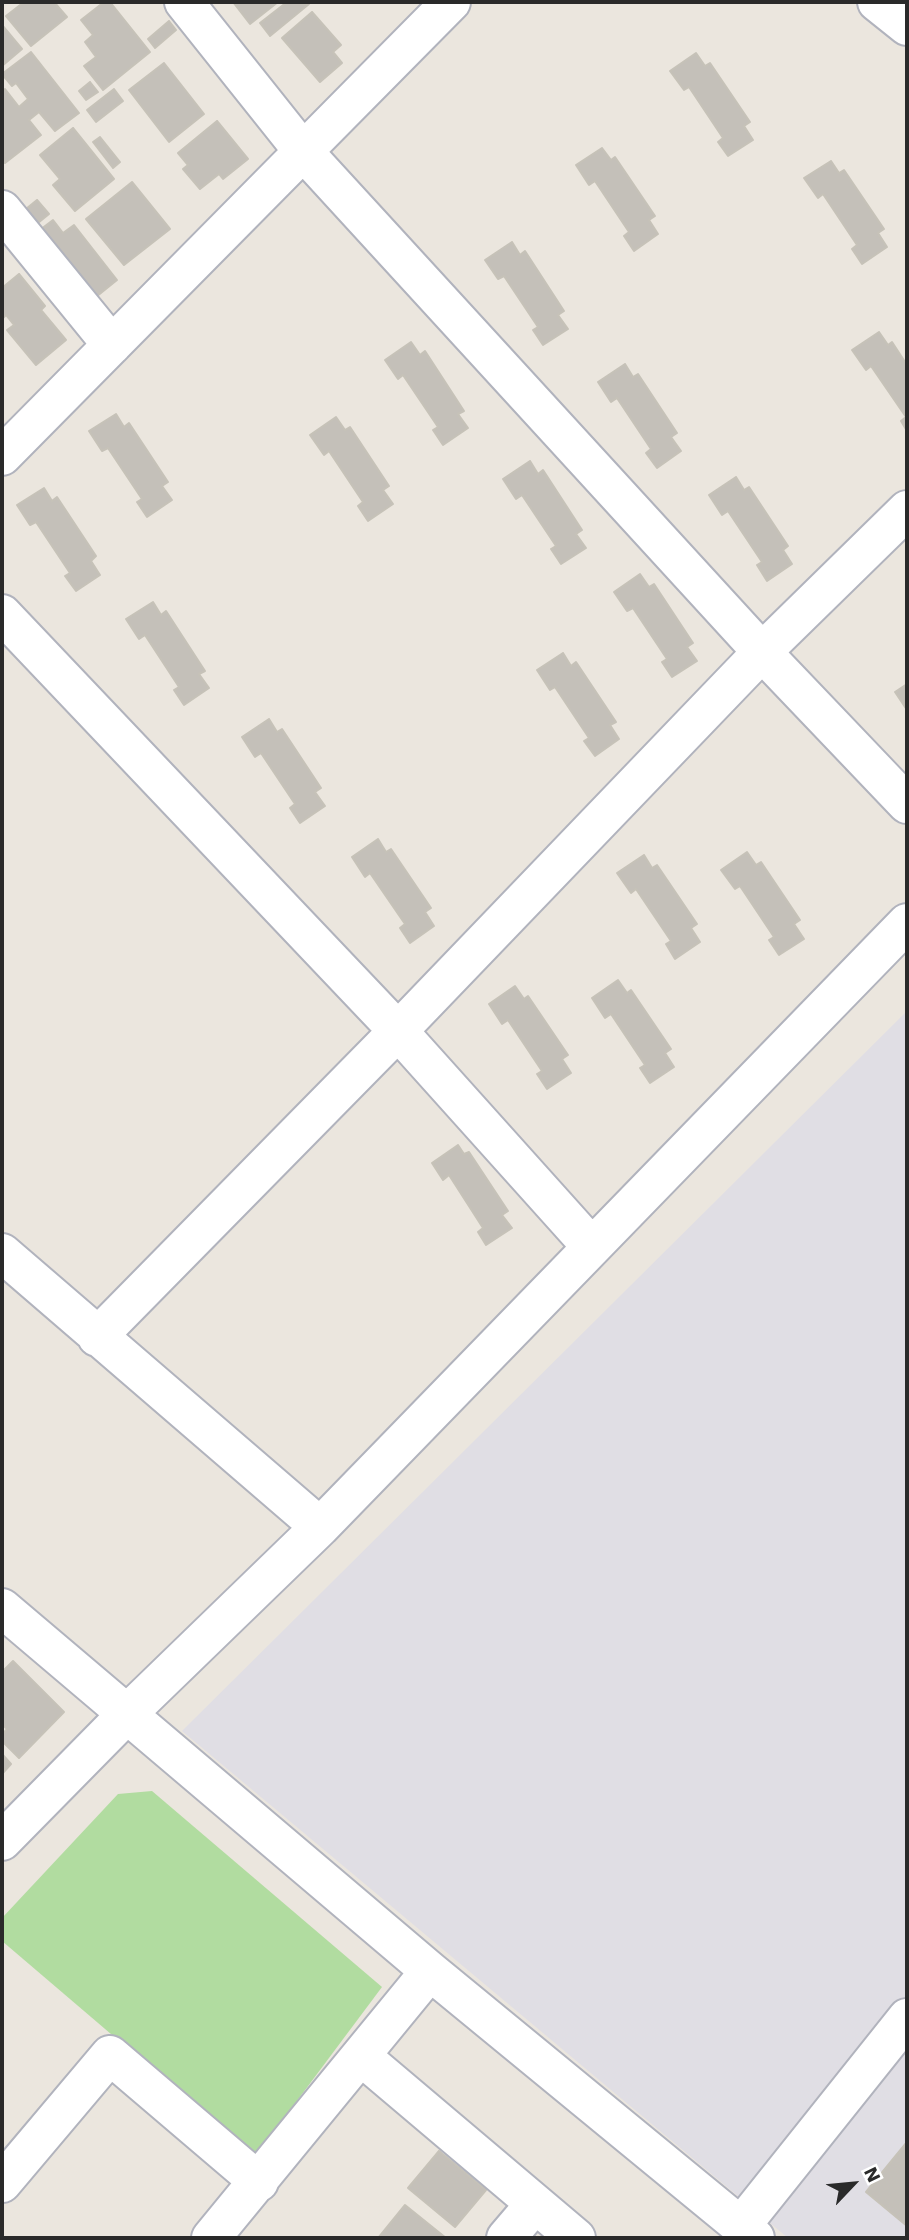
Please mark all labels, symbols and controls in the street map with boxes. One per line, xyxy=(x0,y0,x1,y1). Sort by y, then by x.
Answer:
north arrow xyxy=(818,2149,888,2219)
text: N xyxy=(859,2163,886,2186)

